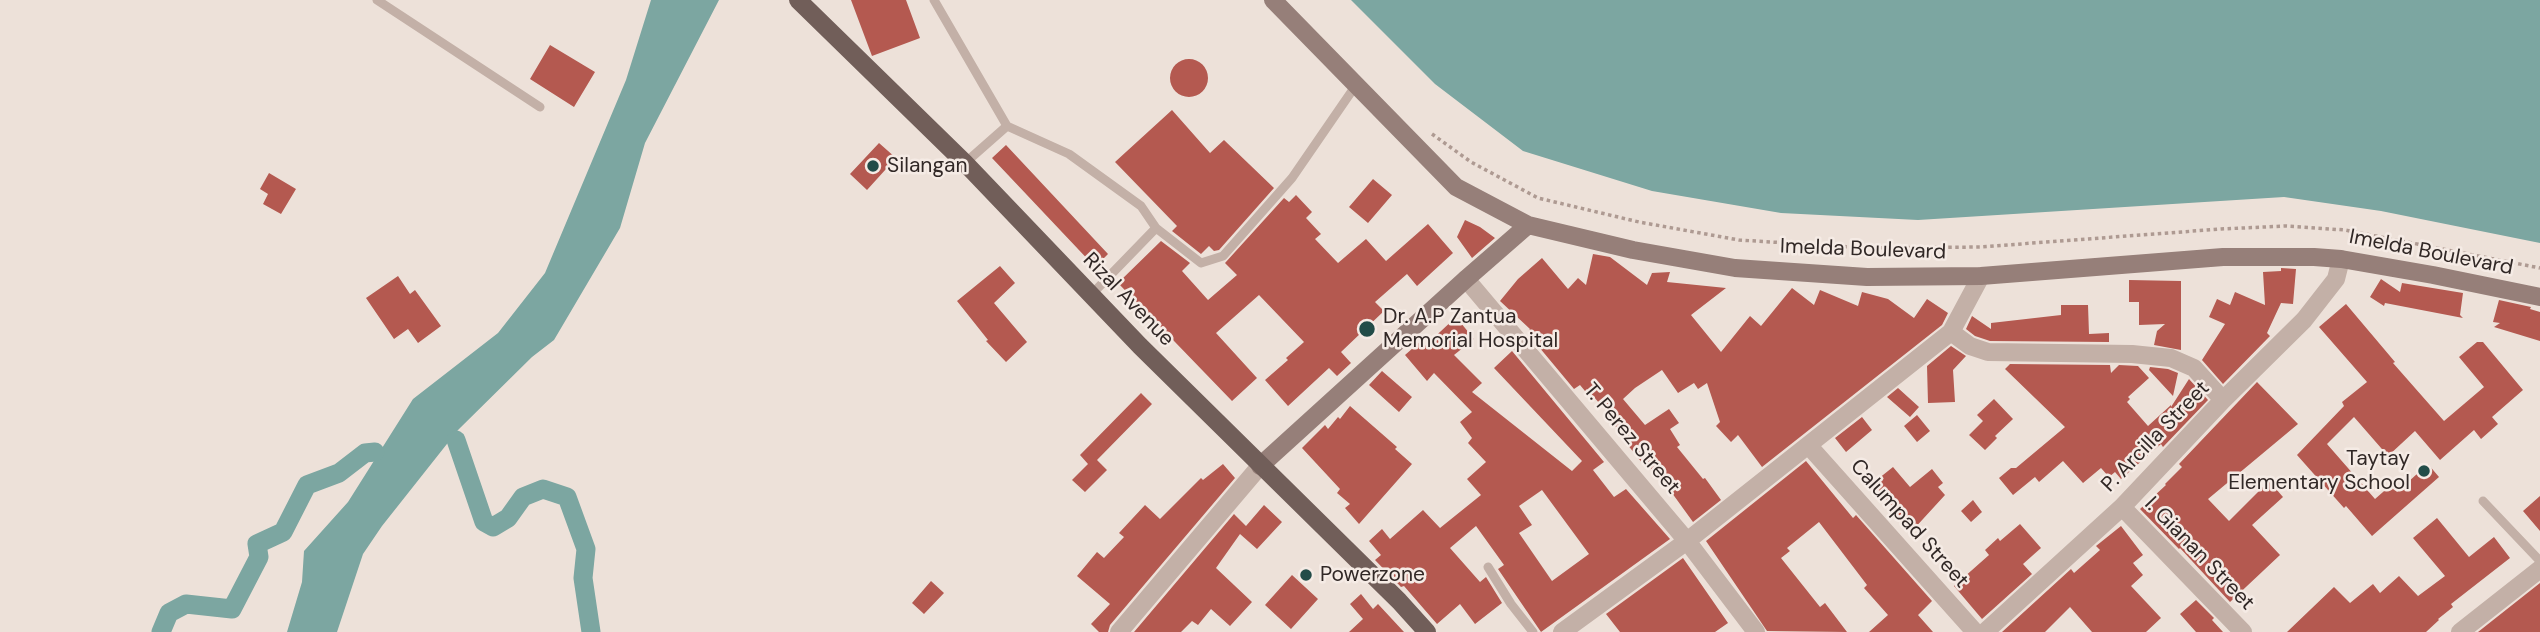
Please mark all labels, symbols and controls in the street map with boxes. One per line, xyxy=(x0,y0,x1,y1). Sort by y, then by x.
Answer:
place label: Silangan xyxy=(887,153,968,179)
marker: Silangan xyxy=(865,158,881,174)
street label: Imelda Boulevard xyxy=(2347,225,2515,281)
street label: Imelda Boulevard xyxy=(1779,235,1947,265)
street label: Rizal Avenue xyxy=(1077,248,1179,352)
place label: Dr. A.P Zantua Memorial Hospital xyxy=(1383,304,1558,354)
marker: Dr. A.P Zantua Memorial Hospital xyxy=(1357,319,1377,339)
street label: P. Arcilla Street xyxy=(2097,376,2215,498)
street label: T. Perez Street xyxy=(1577,378,1685,500)
place label: Taytay Elementary School xyxy=(2228,446,2410,496)
street label: Calumpad Street xyxy=(1845,454,1973,594)
marker: Taytay Elementary School xyxy=(2416,463,2432,479)
street label: I. Gianan Street xyxy=(2139,492,2259,616)
place label: Powerzone xyxy=(1320,562,1425,588)
marker: Powerzone xyxy=(1298,567,1314,583)

